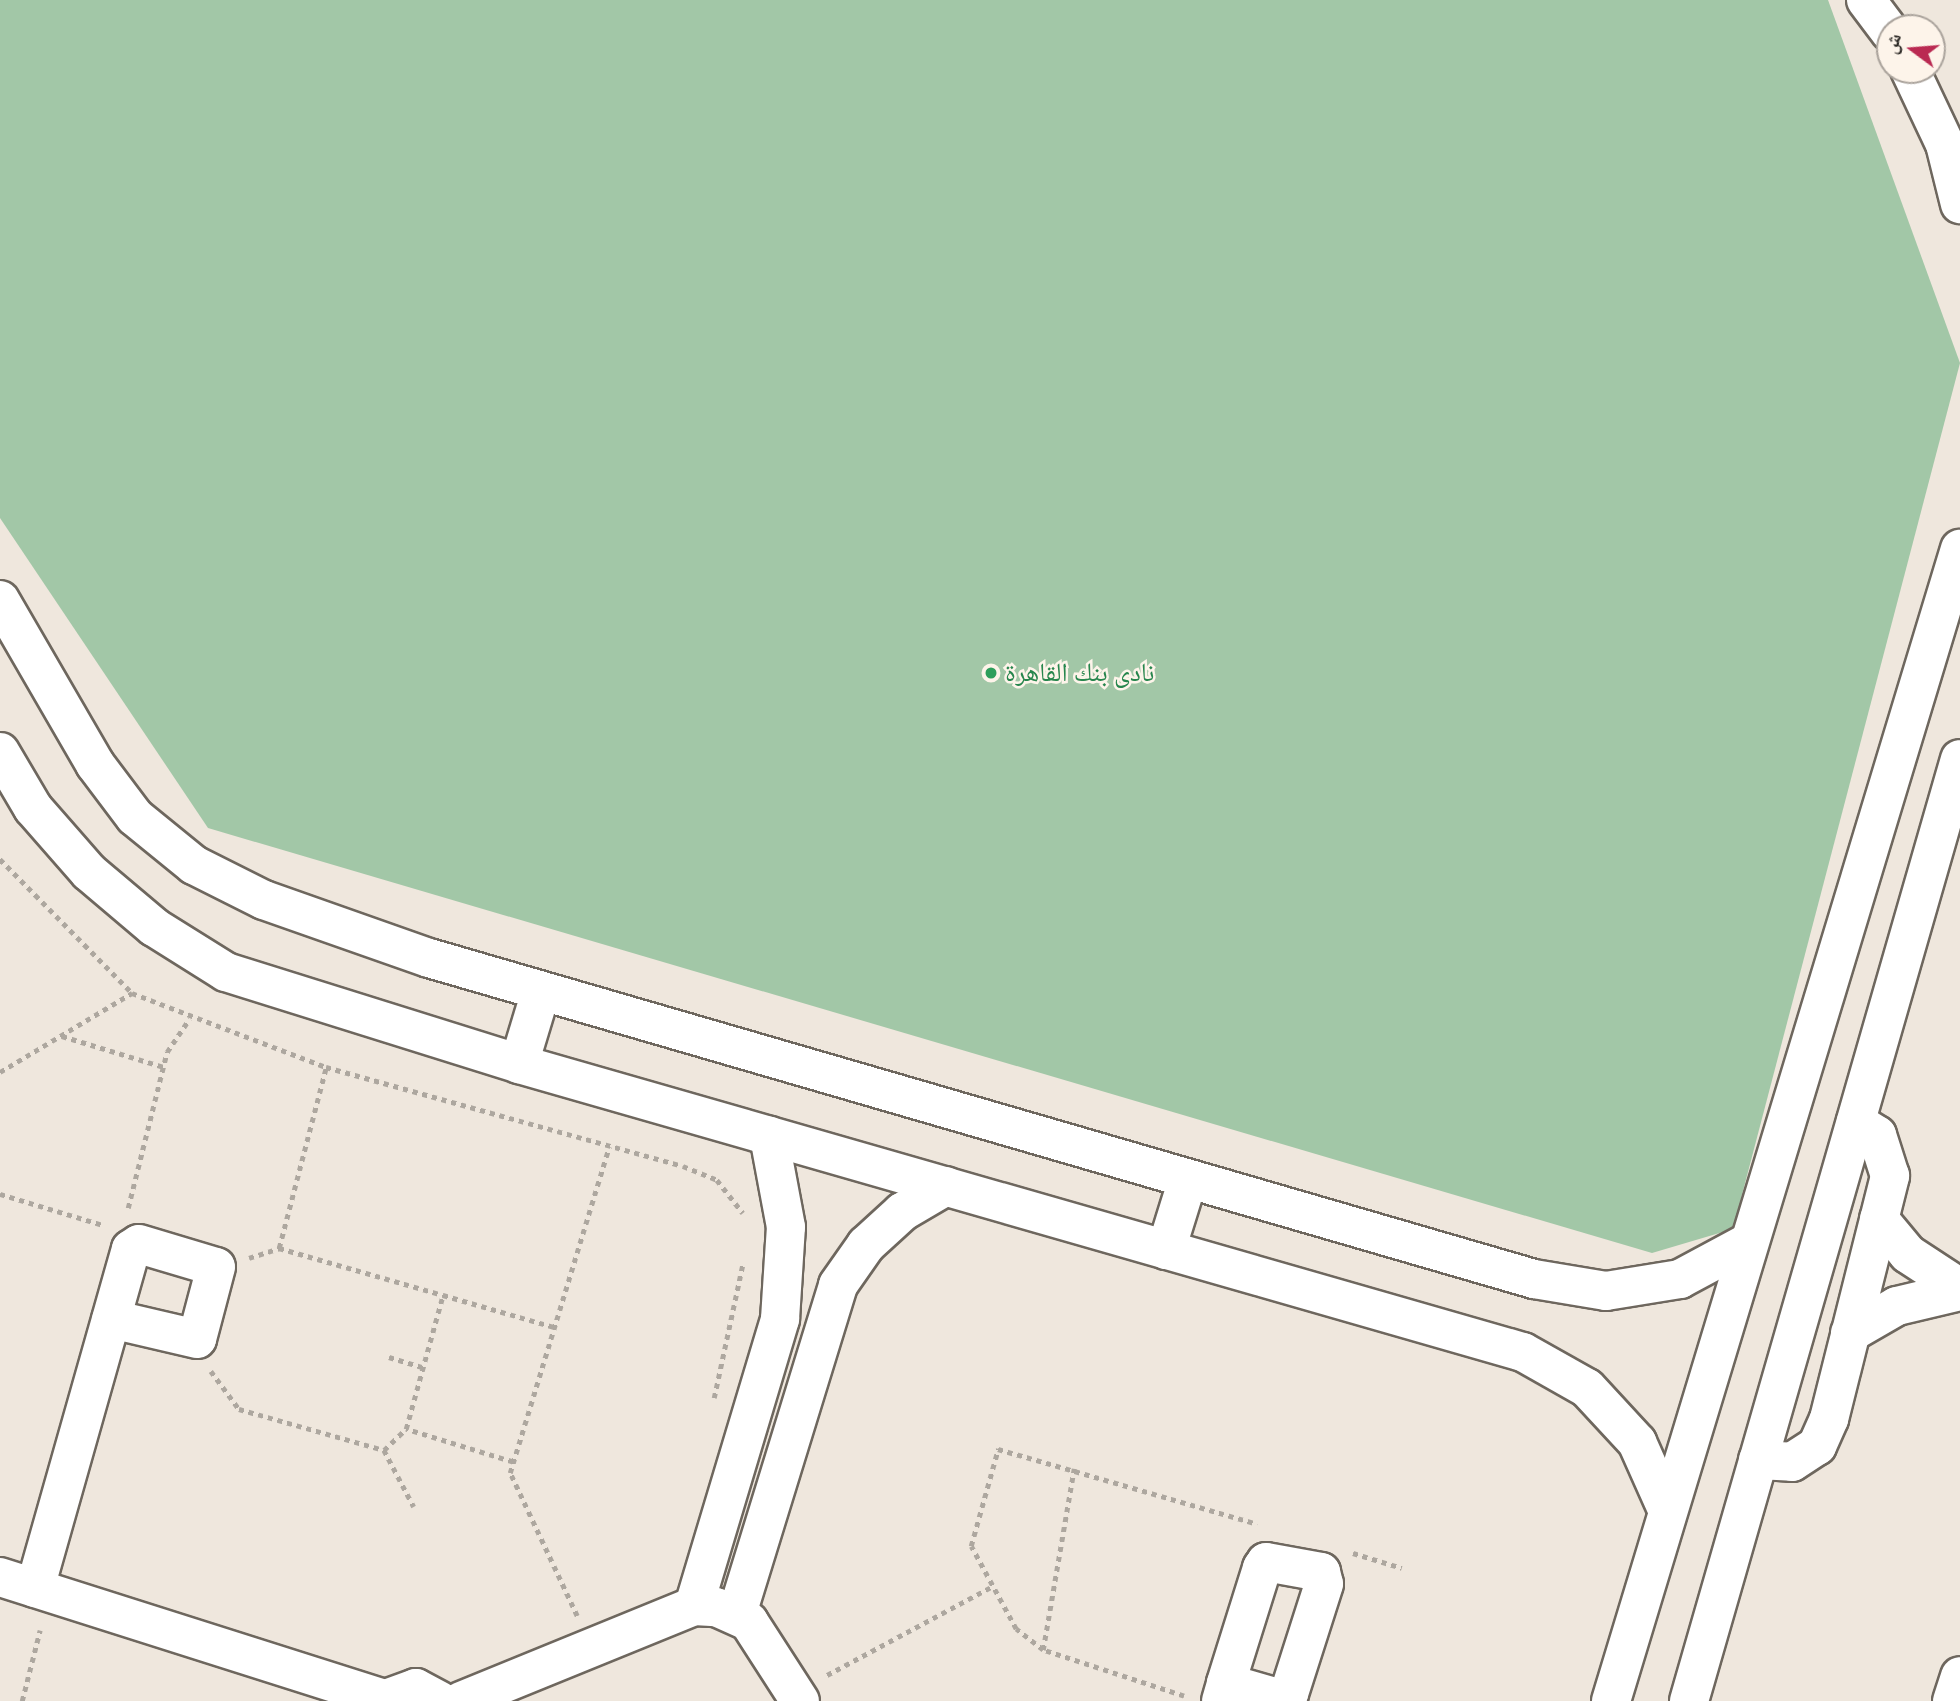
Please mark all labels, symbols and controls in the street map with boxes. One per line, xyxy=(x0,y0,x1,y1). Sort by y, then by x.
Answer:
north arrow xyxy=(1876,14,1946,84)
text: ش xyxy=(1879,31,1906,56)
place label: نادى بنك القاهرة xyxy=(1005,657,1154,689)
marker: نادى بنك القاهرة xyxy=(983,665,999,681)

